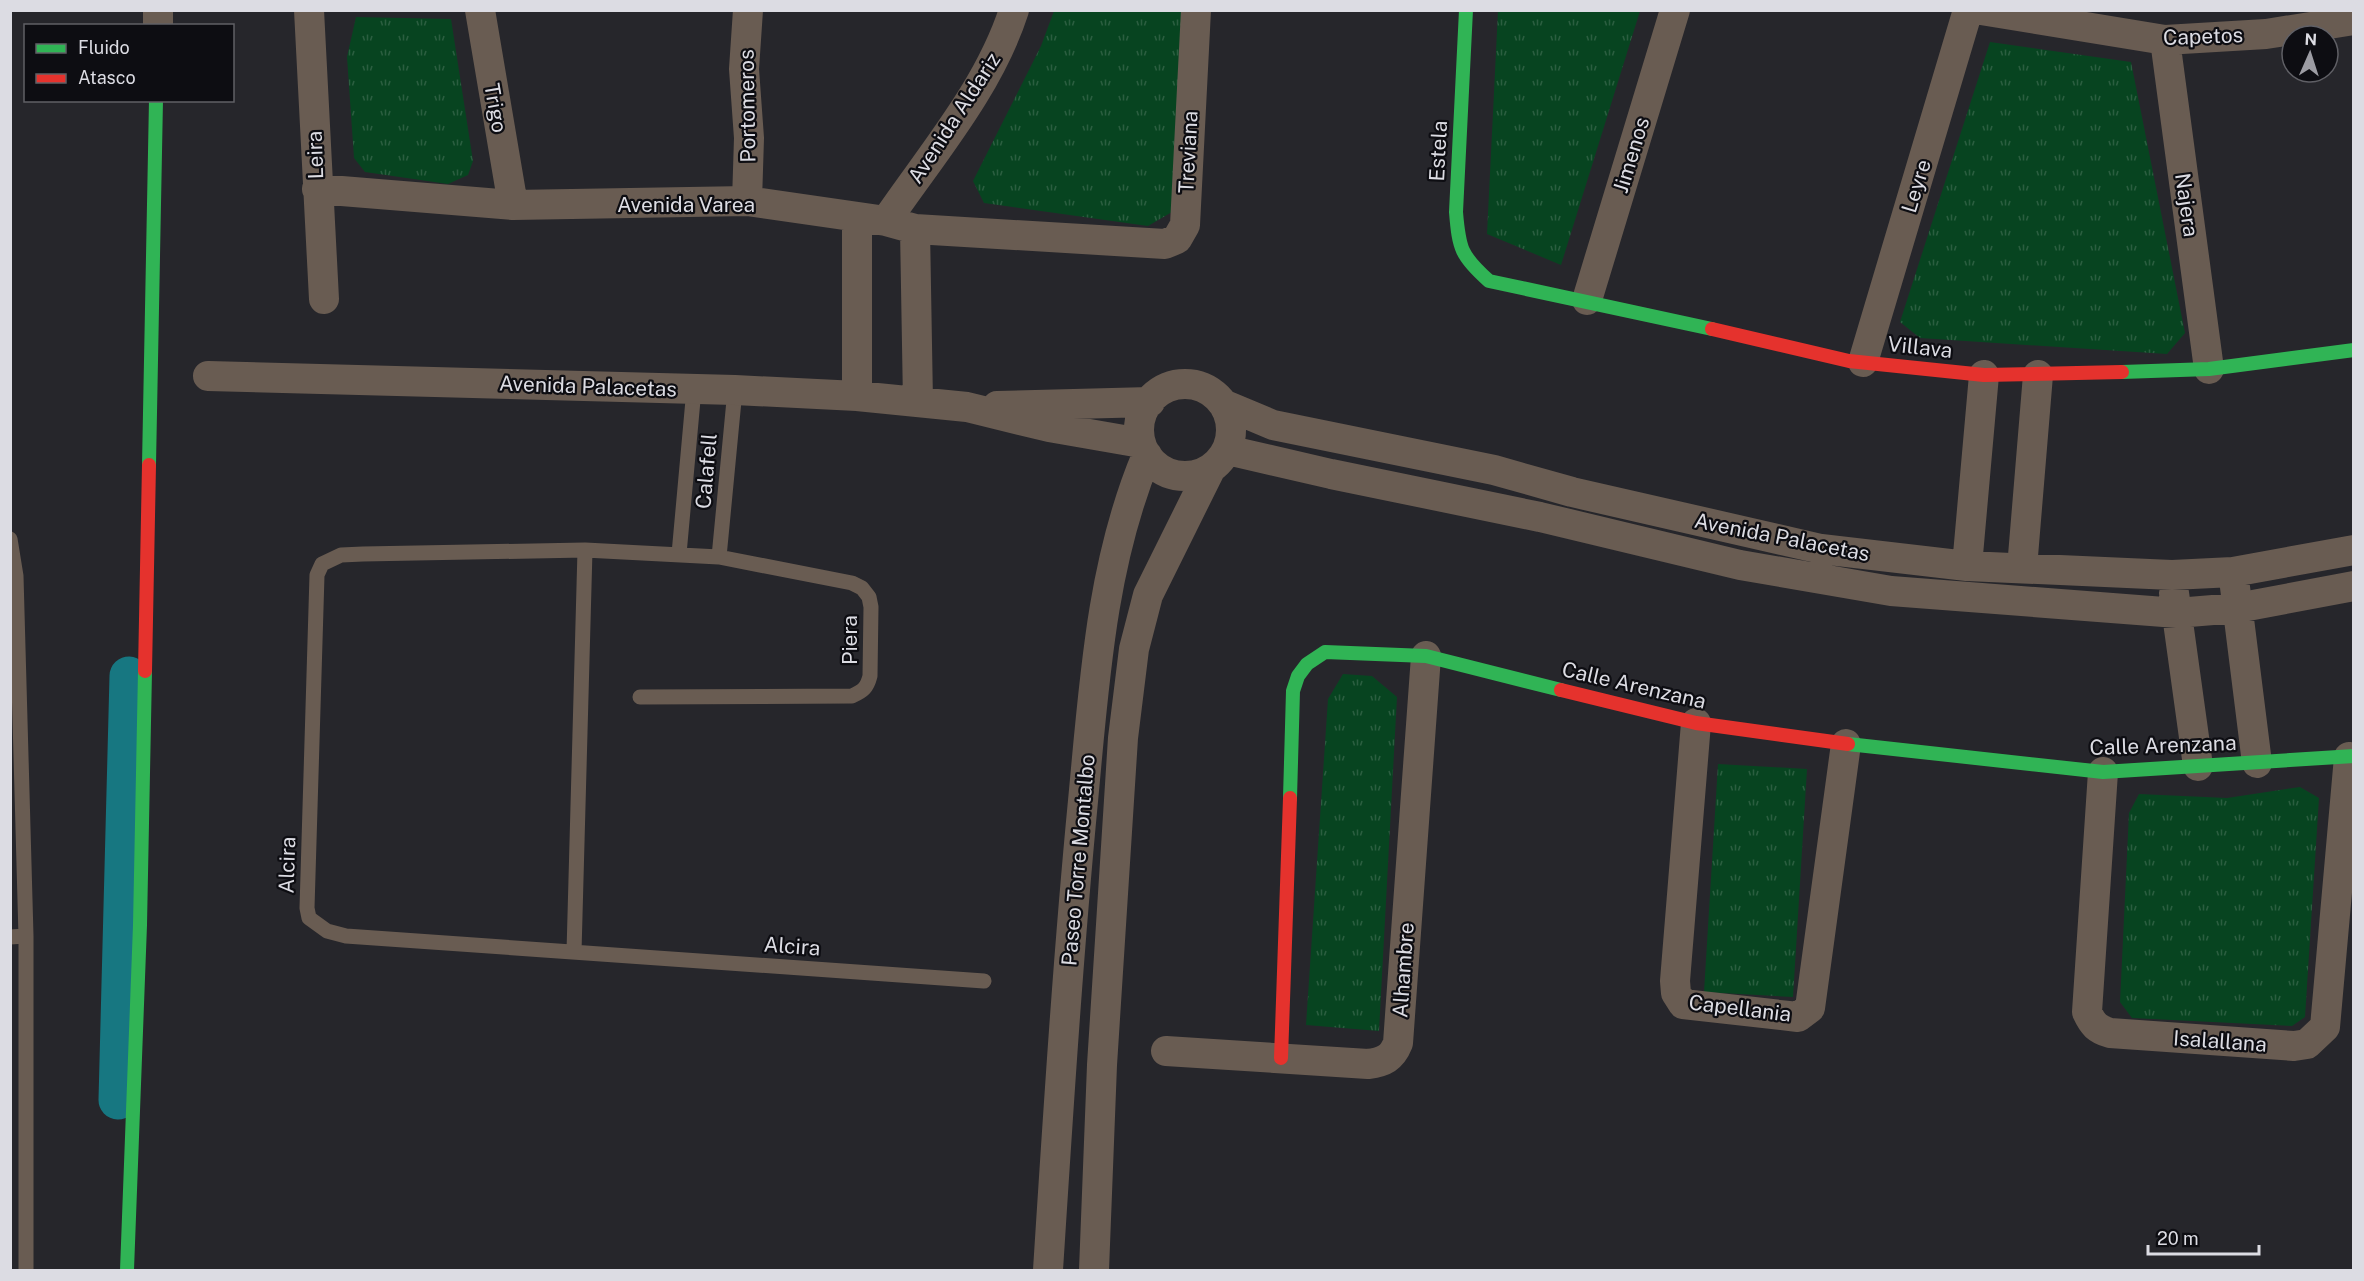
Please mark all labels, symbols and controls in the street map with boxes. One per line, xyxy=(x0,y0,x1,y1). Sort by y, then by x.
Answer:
street label: Capetos xyxy=(2163,22,2243,50)
legend xyxy=(24,24,234,102)
north arrow xyxy=(2280,24,2340,84)
text: N xyxy=(2304,30,2318,49)
text: Fluido xyxy=(78,37,130,58)
street label: Avenida Aldariz xyxy=(902,48,1006,188)
street label: Portomeros xyxy=(734,49,760,163)
text: Atasco xyxy=(78,67,136,88)
street label: Trigo xyxy=(479,81,513,135)
street label: Treviana xyxy=(1173,110,1203,194)
street label: Jimenos xyxy=(1608,114,1654,196)
street label: Estela xyxy=(1424,120,1452,182)
street label: Leira xyxy=(302,130,328,180)
street label: Leyre xyxy=(1896,156,1936,216)
street label: Najera xyxy=(2170,171,2204,239)
street label: Avenida Varea xyxy=(617,192,755,217)
street label: Villava xyxy=(1886,331,1954,363)
street label: Avenida Palacetas xyxy=(499,370,677,402)
street label: Calafell xyxy=(690,432,722,510)
street label: Avenida Palacetas xyxy=(1692,508,1872,566)
street label: Piera xyxy=(837,615,862,665)
street label: Calle Arenzana xyxy=(1560,656,1708,714)
street label: Calle Arenzana xyxy=(2089,730,2237,760)
street label: Paseo Torre Montalbo xyxy=(1056,753,1100,967)
street label: Alcira xyxy=(274,836,300,894)
street label: Alhambre xyxy=(1387,922,1419,1018)
street label: Alcira xyxy=(763,932,821,960)
street label: Capellania xyxy=(1687,989,1793,1027)
street label: Isalallana xyxy=(2172,1025,2268,1057)
scale bar xyxy=(2148,1218,2259,1256)
text: 20 m xyxy=(2157,1228,2199,1249)

